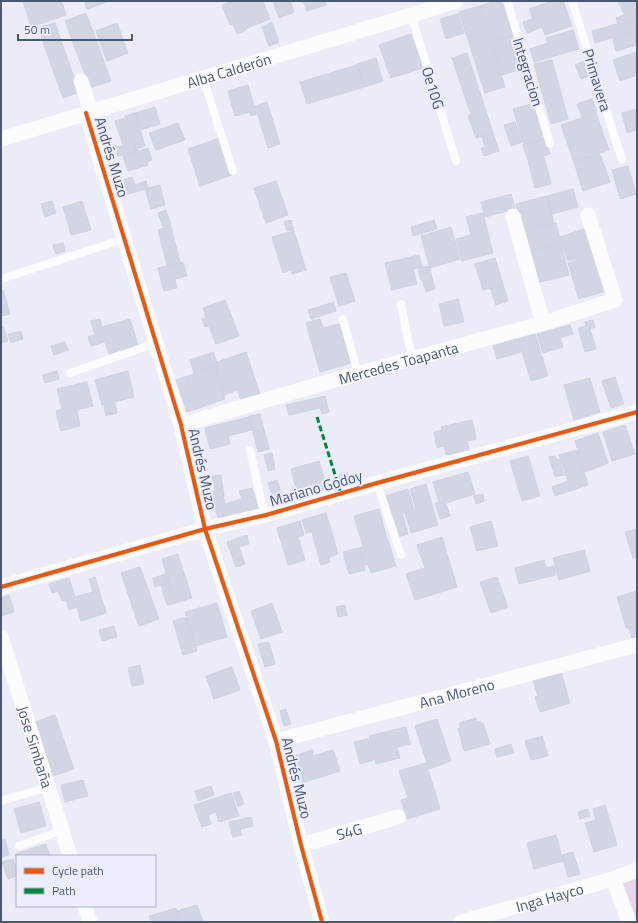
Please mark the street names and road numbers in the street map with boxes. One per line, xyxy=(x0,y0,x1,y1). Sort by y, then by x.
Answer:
street label: Integracion xyxy=(507,35,549,109)
street label: Primavera xyxy=(577,46,618,115)
street label: Alba Calderón xyxy=(184,47,274,94)
street label: Oe10G xyxy=(416,64,450,112)
street label: Andrés Muzo xyxy=(89,114,135,200)
street label: Mercedes Toapanta xyxy=(336,335,461,390)
street label: Andrés Muzo xyxy=(182,426,224,512)
street label: Mariano Godoy xyxy=(267,464,365,512)
street label: Ana Moreno xyxy=(417,672,497,714)
street label: Jose Simbaña xyxy=(12,703,59,791)
street label: Andrés Muzo xyxy=(276,735,318,821)
street label: S4G xyxy=(333,817,365,846)
street label: Inga Hayco xyxy=(513,876,586,917)

